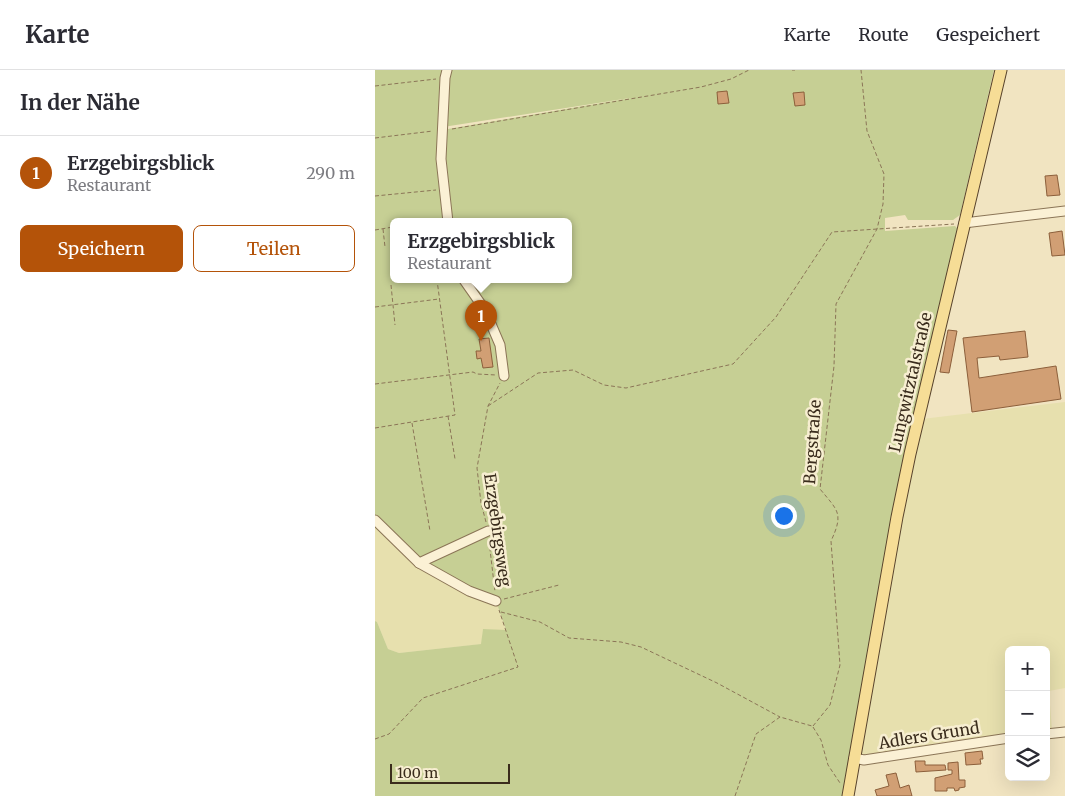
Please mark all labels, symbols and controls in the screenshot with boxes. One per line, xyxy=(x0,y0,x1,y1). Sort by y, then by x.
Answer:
text: Karte xyxy=(25,19,90,50)
text: Karte xyxy=(784,23,830,46)
text: Route xyxy=(858,23,908,46)
text: Gespeichert xyxy=(936,23,1040,46)
text: In der Nähe xyxy=(20,89,140,116)
text: Erzgebirgsblick xyxy=(67,151,214,175)
text: 1 xyxy=(32,163,40,183)
text: 290 m xyxy=(306,163,355,183)
text: Restaurant xyxy=(67,175,151,195)
popup xyxy=(390,218,572,283)
button: Speichern xyxy=(20,225,183,272)
button: Teilen xyxy=(193,225,355,272)
text: Erzgebirgsblick xyxy=(407,229,555,253)
text: Restaurant xyxy=(407,253,491,273)
pin: 1 xyxy=(465,300,497,341)
street label: Lungwitztalstraße xyxy=(884,310,936,454)
street label: Bergstraße xyxy=(799,399,825,485)
street label: Erzgebirgsweg xyxy=(480,472,516,588)
your location xyxy=(771,503,797,529)
map controls xyxy=(1005,646,1050,781)
button: + xyxy=(1005,646,1050,691)
button: − xyxy=(1005,691,1050,736)
street label: Adlers Grund xyxy=(876,717,981,753)
button: layers xyxy=(1005,736,1050,781)
scale bar xyxy=(390,761,510,784)
text: 100 m xyxy=(397,764,438,782)

